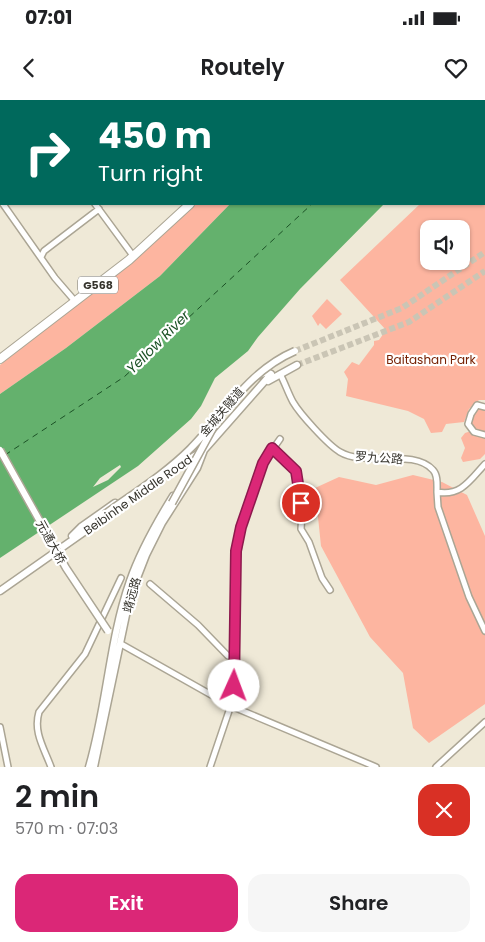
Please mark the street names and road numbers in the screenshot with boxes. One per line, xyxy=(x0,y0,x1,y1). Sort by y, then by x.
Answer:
road number: G568 xyxy=(78,276,118,294)
street label: 金城关隧道 xyxy=(196,383,248,440)
street label: 罗九公路 xyxy=(354,447,404,468)
street label: Beibinhe Middle Road xyxy=(80,451,195,539)
street label: 元通大桥 xyxy=(32,517,71,567)
street label: 靖远路 xyxy=(118,575,145,615)

